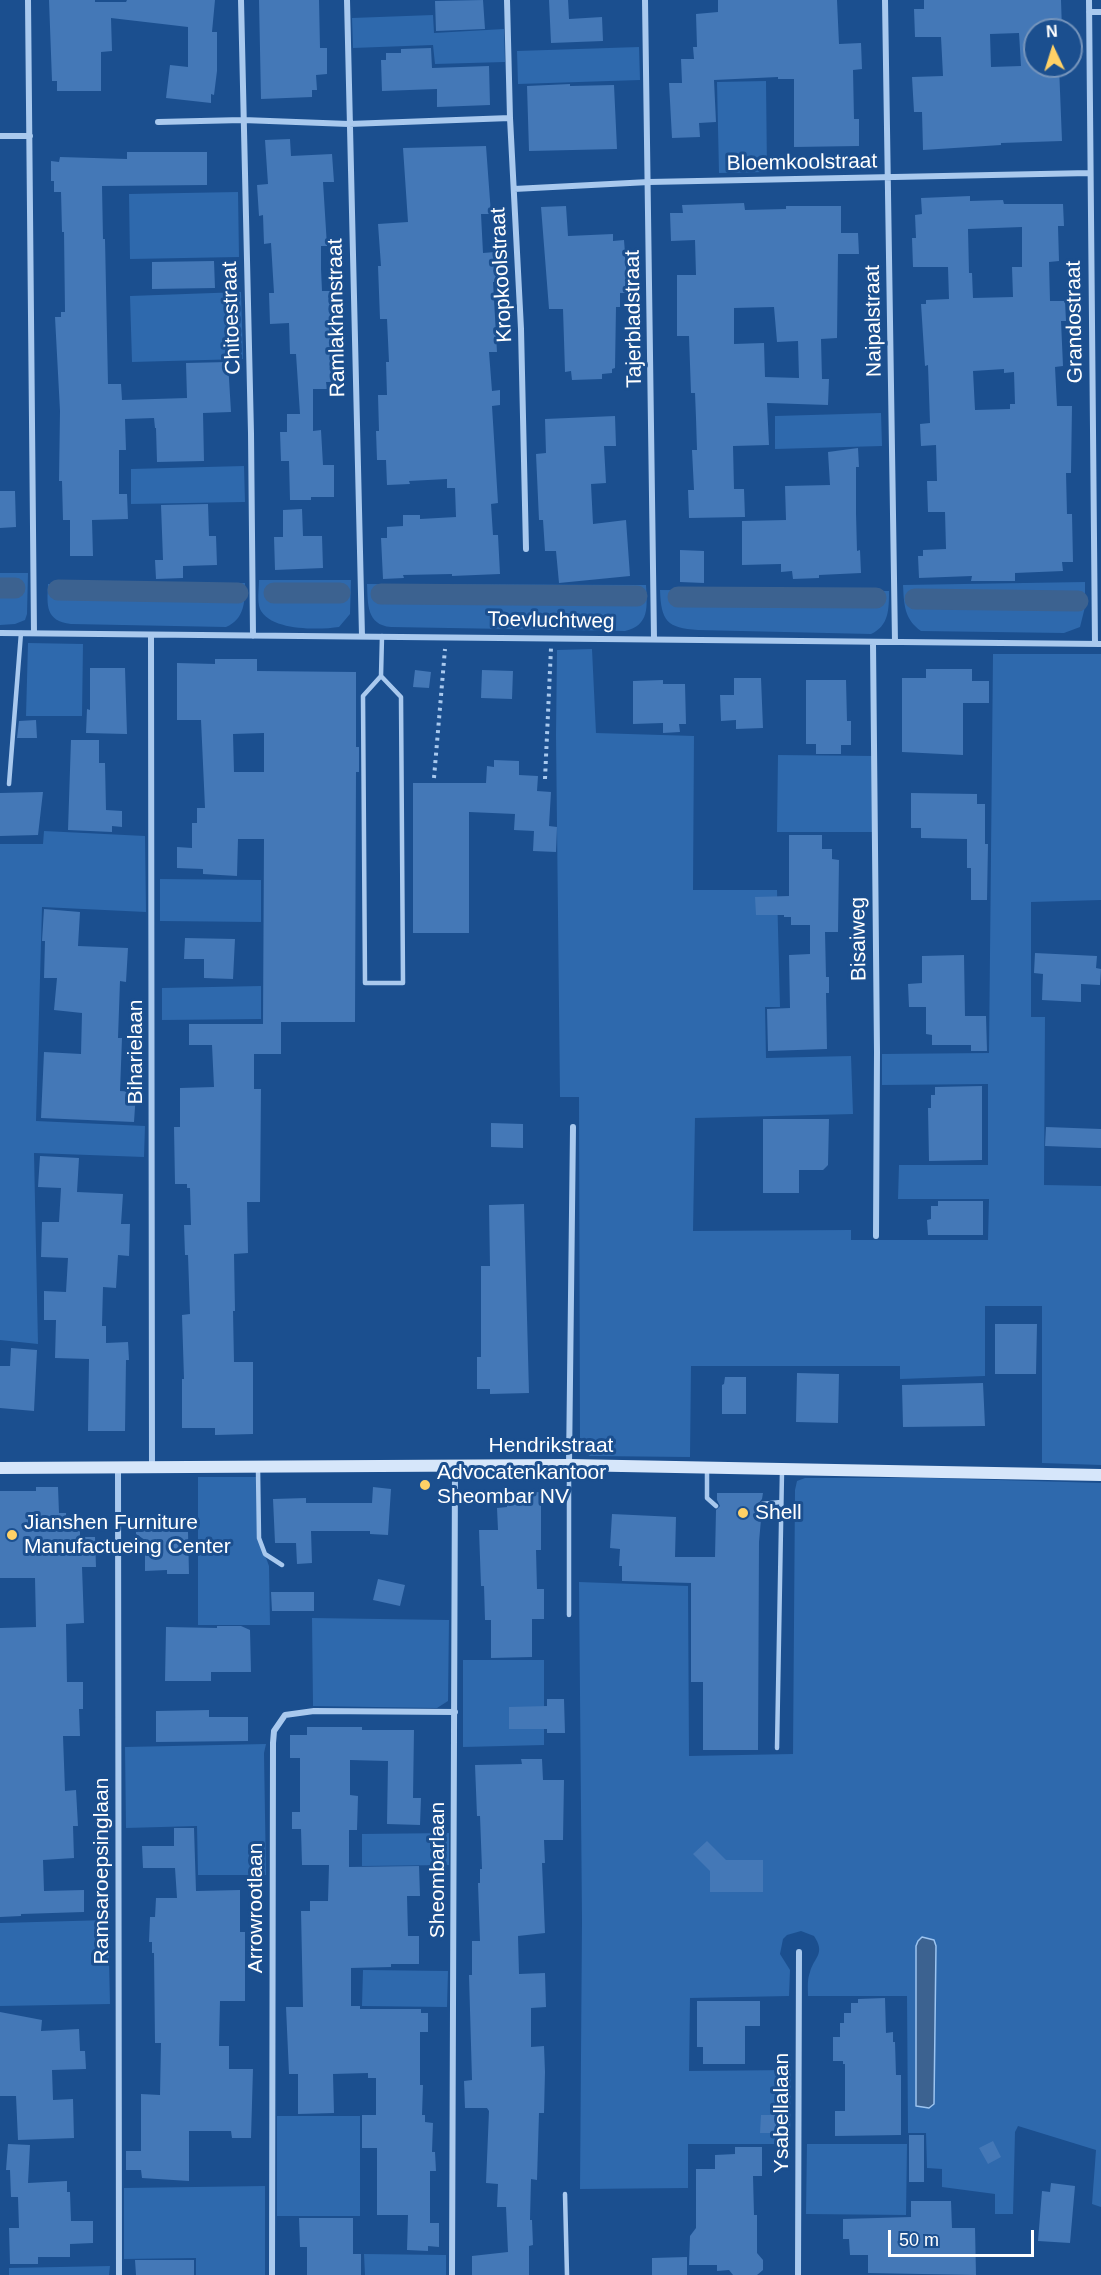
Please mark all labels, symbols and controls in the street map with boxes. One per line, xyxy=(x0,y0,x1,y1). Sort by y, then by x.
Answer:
north arrow xyxy=(1023,18,1083,78)
text: N xyxy=(1045,23,1058,40)
street label: Bloemkoolstraat xyxy=(727,149,877,177)
street label: Kropkoolstraat xyxy=(486,207,518,343)
street label: Ramlakhanstraat xyxy=(323,238,351,398)
street label: Tajerbladstraat xyxy=(620,250,648,388)
street label: Chitoestraat xyxy=(217,261,247,375)
street label: Grandostraat xyxy=(1061,261,1089,383)
street label: Naipalstraat xyxy=(860,265,888,377)
street label: Toevluchtweg xyxy=(487,607,615,635)
street label: Bisaiweg xyxy=(846,897,872,981)
street label: Biharielaan xyxy=(123,999,149,1105)
street label: Hendrikstraat xyxy=(489,1433,613,1459)
place label: Advocatenkantoor Sheombar NV xyxy=(437,1460,606,1510)
marker: Advocatenkantoor Sheombar NV xyxy=(418,1478,432,1492)
place label: Shell xyxy=(755,1500,802,1526)
marker: Shell xyxy=(736,1506,750,1520)
place label: Jianshen Furniture Manufactueing Center xyxy=(24,1510,231,1560)
marker: Jianshen Furniture Manufactueing Center xyxy=(5,1528,19,1542)
street label: Ramsaroepsinglaan xyxy=(89,1778,115,1964)
street label: Sheombarlaan xyxy=(425,1802,451,1938)
street label: Arrowrootlaan xyxy=(243,1843,269,1973)
street label: Ysabellalaan xyxy=(769,2053,795,2173)
scale bar xyxy=(891,2218,1036,2256)
text: 50 m xyxy=(899,2230,939,2250)

